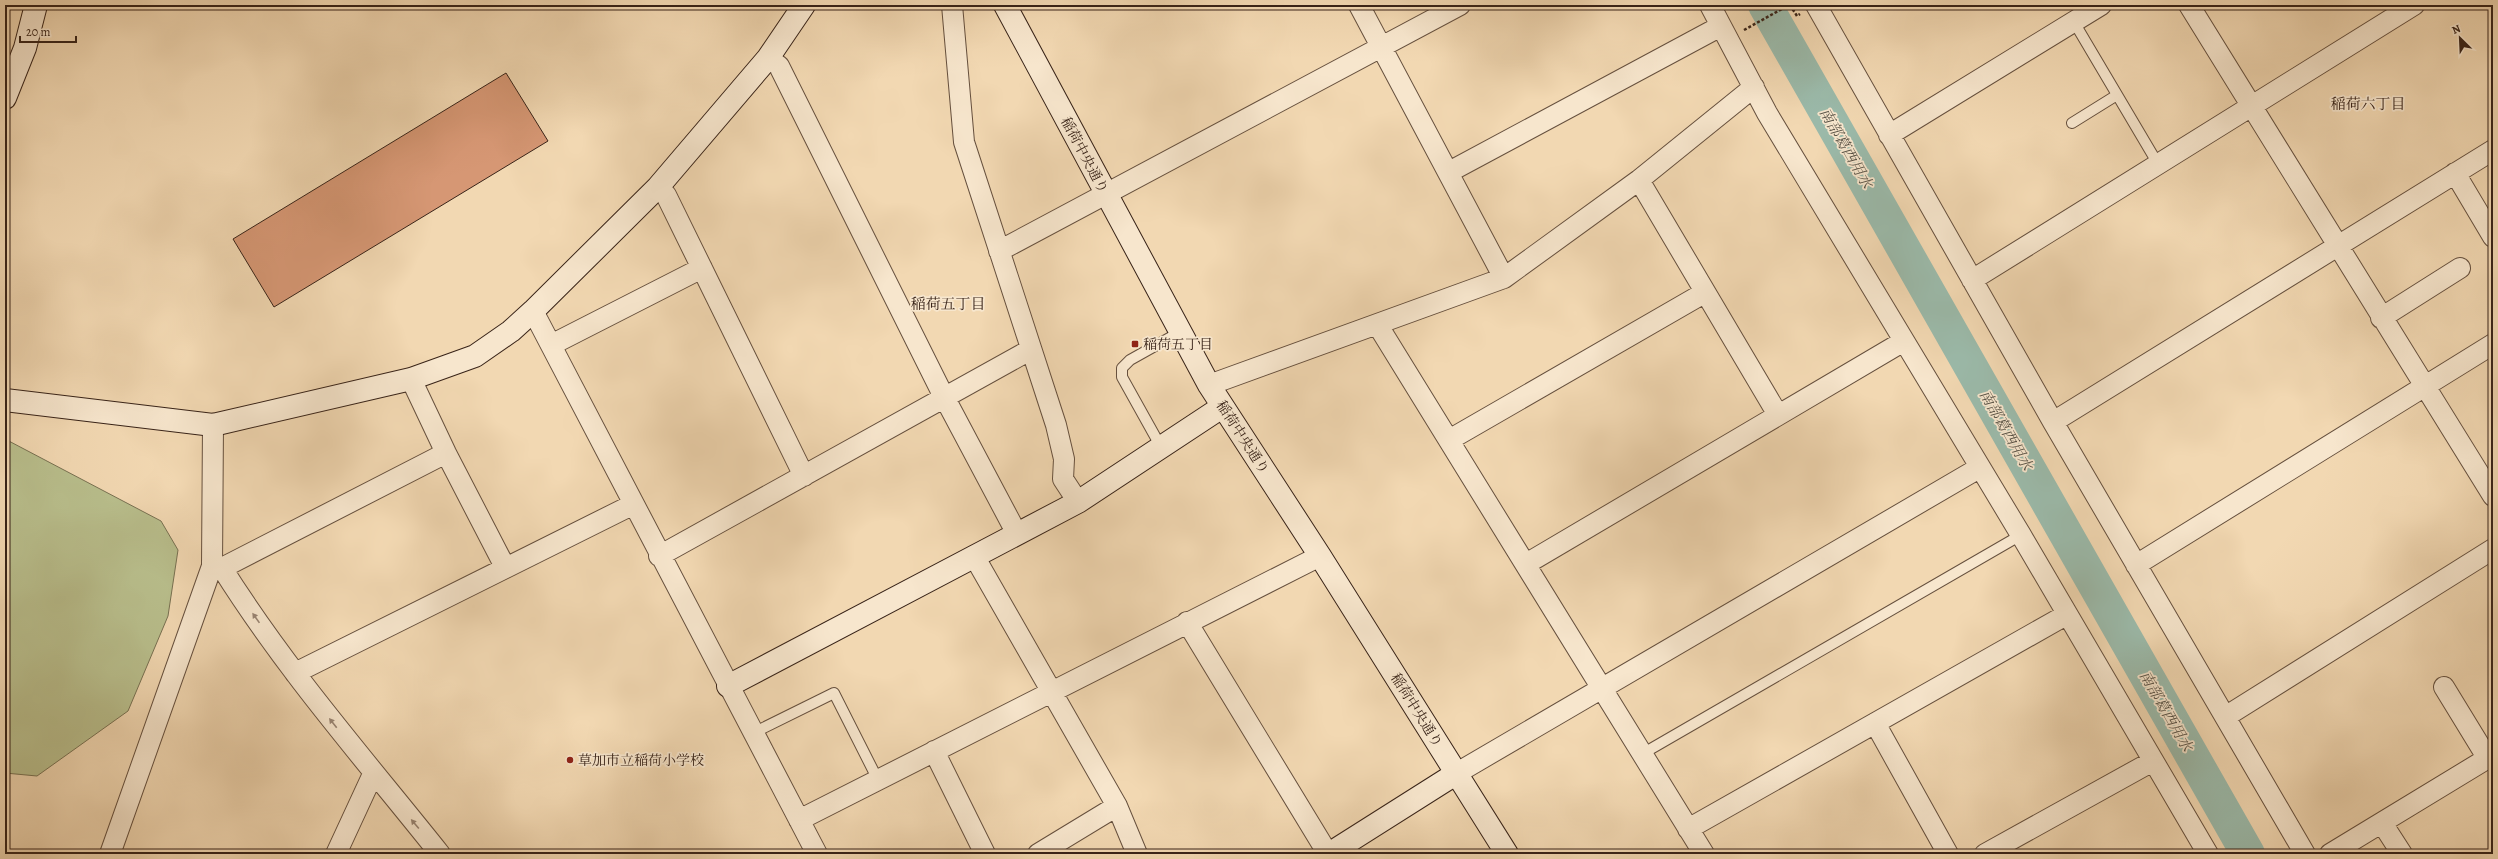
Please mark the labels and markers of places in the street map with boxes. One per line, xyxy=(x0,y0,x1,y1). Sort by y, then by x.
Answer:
place label: 稲荷五丁目 xyxy=(1143,335,1213,354)
marker: 稲荷五丁目 xyxy=(1130,339,1140,349)
place label: 草加市立稲荷小学校 xyxy=(578,751,704,770)
marker: 草加市立稲荷小学校 xyxy=(565,755,575,765)

